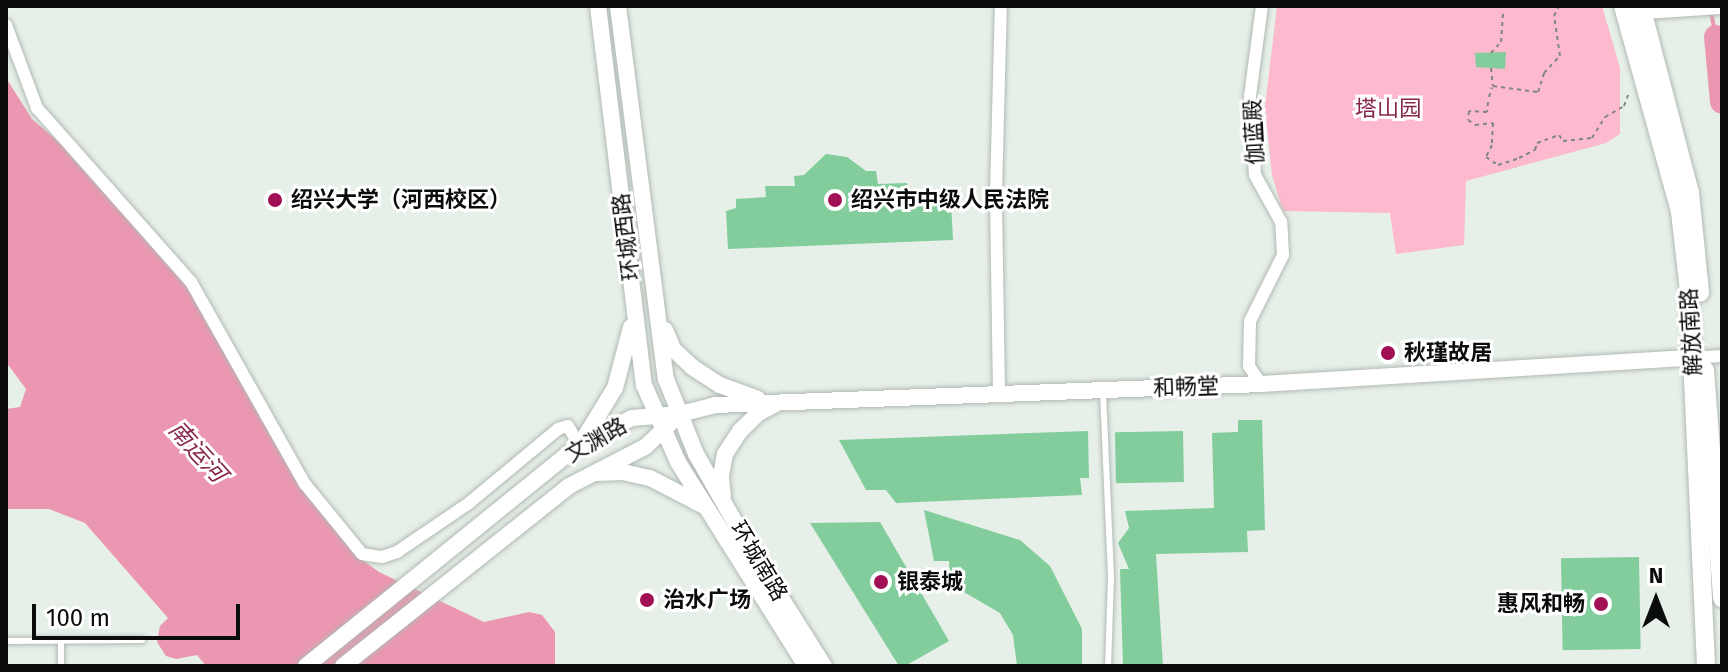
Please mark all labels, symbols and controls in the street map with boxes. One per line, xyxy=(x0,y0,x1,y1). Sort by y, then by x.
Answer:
park label: 塔山园 xyxy=(1355,96,1421,122)
street label: 伽蓝殿 xyxy=(1239,98,1269,166)
place label: 绍兴大学（河西校区） xyxy=(291,187,511,213)
place label: 绍兴市中级人民法院 xyxy=(851,187,1049,213)
marker: 绍兴大学（河西校区） xyxy=(266,191,284,209)
marker: 绍兴市中级人民法院 xyxy=(826,191,844,209)
street label: 环城西路 xyxy=(608,192,644,282)
street label: 解放南路 xyxy=(1676,287,1706,377)
place label: 秋瑾故居 xyxy=(1404,340,1492,366)
marker: 秋瑾故居 xyxy=(1379,344,1397,362)
street label: 和畅堂 xyxy=(1153,373,1219,401)
street label: 文渊路 xyxy=(561,412,631,468)
water label: 南运河 xyxy=(162,416,232,488)
street label: 环城南路 xyxy=(725,516,793,606)
north arrow xyxy=(1616,560,1696,640)
text: N xyxy=(1649,562,1663,589)
place label: 银泰城 xyxy=(897,569,963,595)
marker: 银泰城 xyxy=(872,573,890,591)
place label: 治水广场 xyxy=(663,587,751,613)
scale bar xyxy=(36,588,244,638)
marker: 治水广场 xyxy=(638,591,656,609)
place label: 惠风和畅 xyxy=(1497,591,1585,617)
marker: 惠风和畅 xyxy=(1592,595,1610,613)
text: 100 m xyxy=(46,604,110,632)

